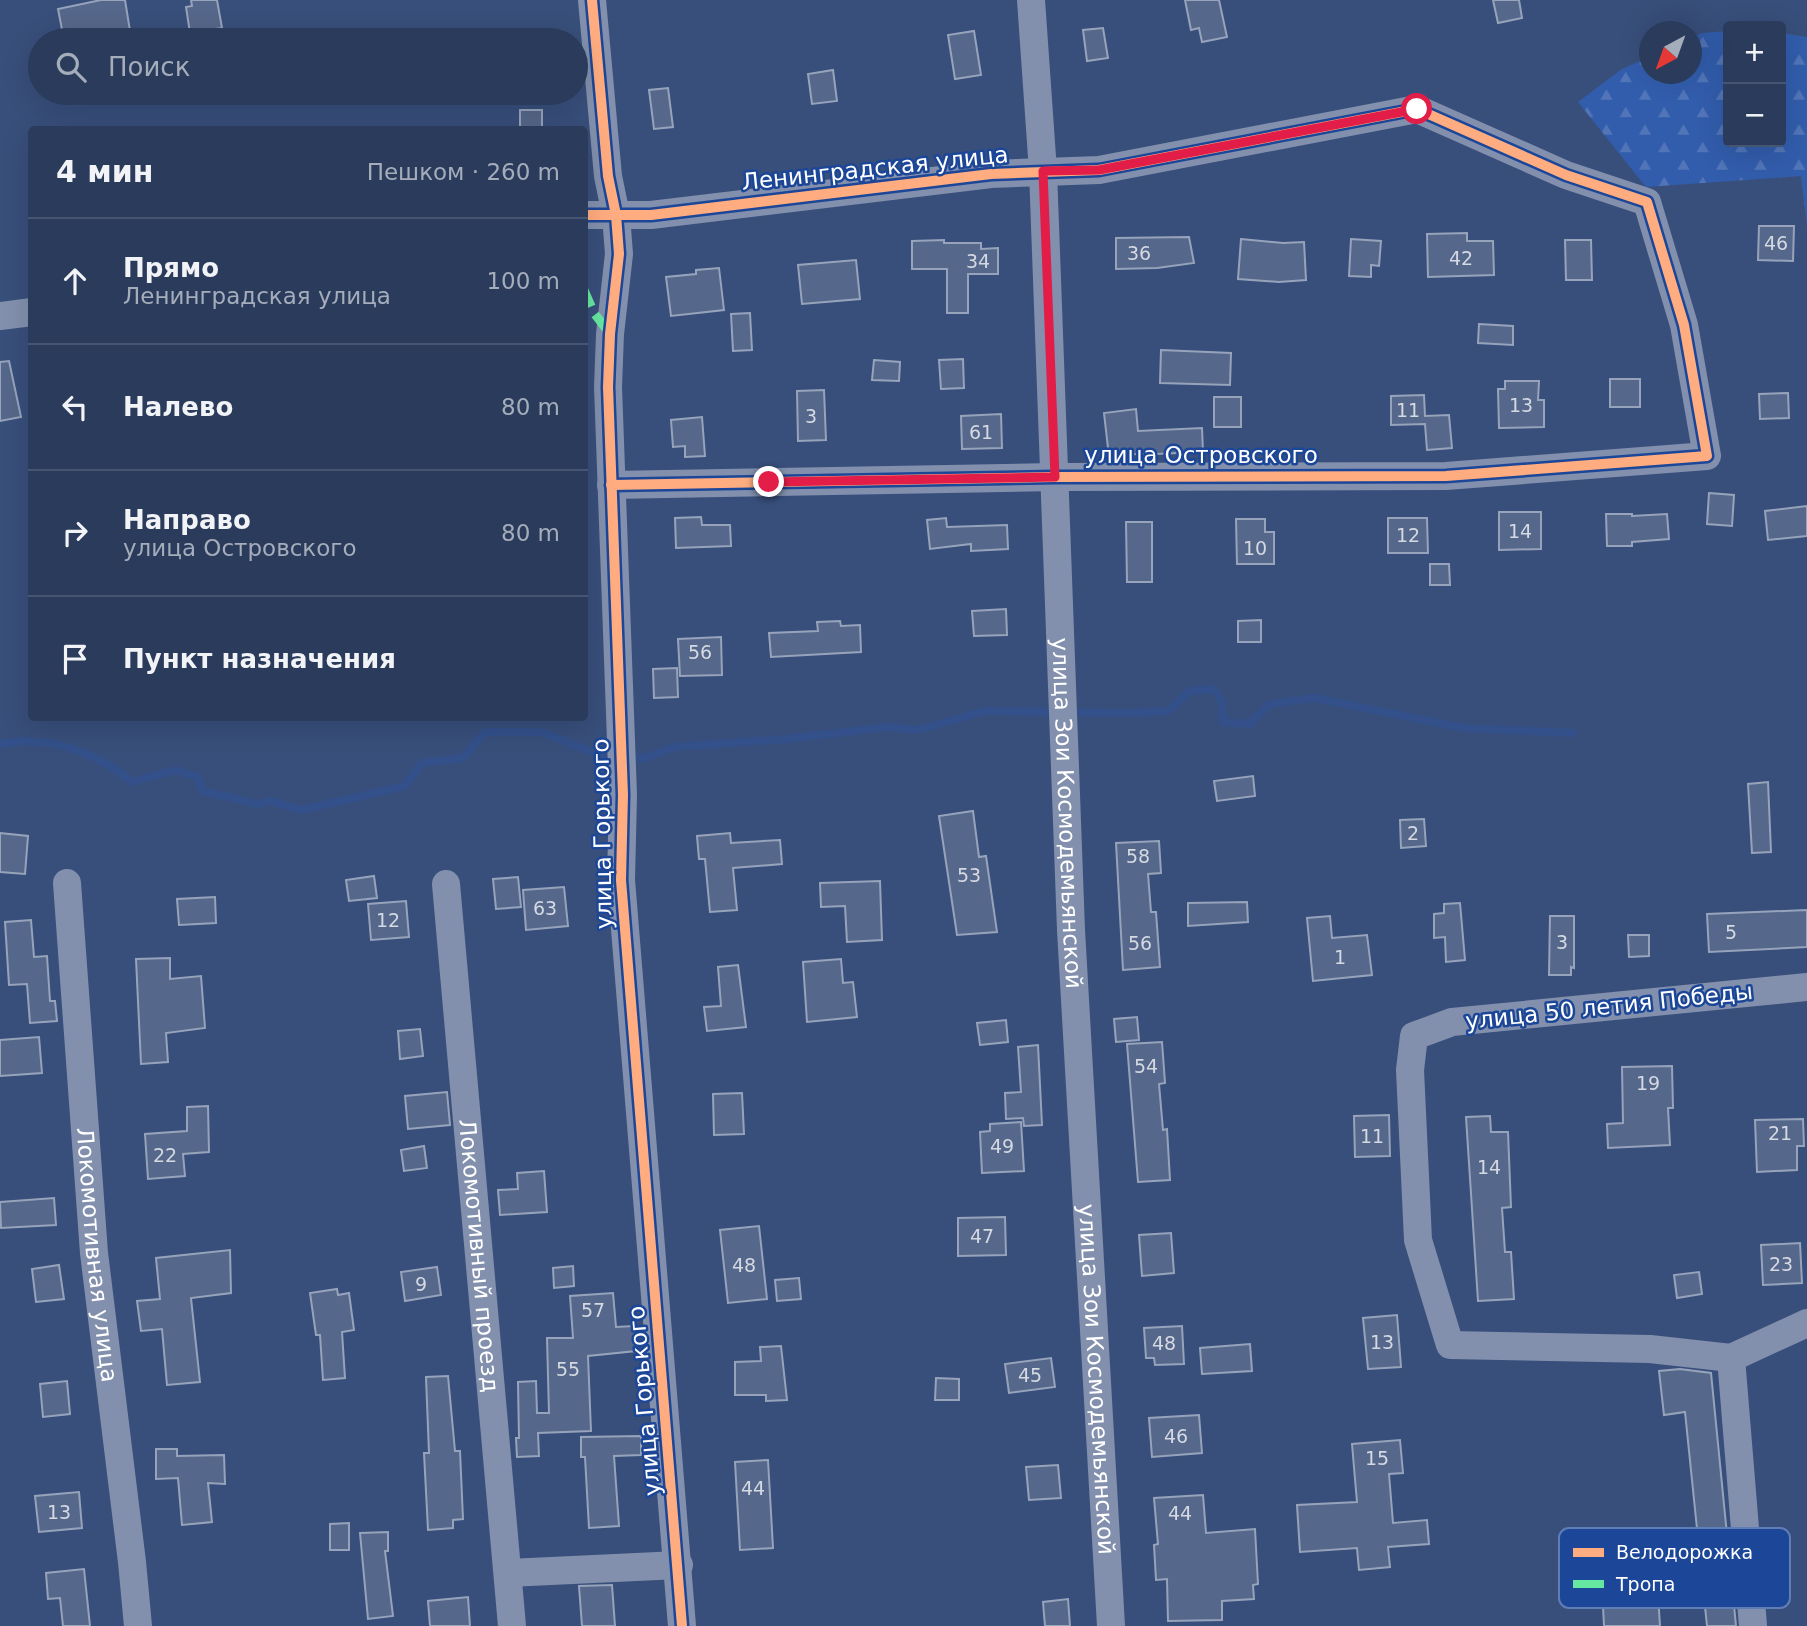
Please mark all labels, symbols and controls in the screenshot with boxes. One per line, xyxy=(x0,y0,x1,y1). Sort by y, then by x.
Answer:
north arrow xyxy=(1639,21,1702,84)
map controls xyxy=(1723,21,1786,147)
button: + xyxy=(1723,21,1786,84)
search box xyxy=(28,28,588,105)
icon: search xyxy=(52,48,90,86)
text: Поиск xyxy=(108,52,190,82)
button: − xyxy=(1723,84,1786,147)
route start xyxy=(1401,93,1432,124)
street label: Ленинградская улица xyxy=(740,141,1010,195)
text: 4 мин xyxy=(56,154,154,189)
text: Пешком · 260 m xyxy=(367,159,560,185)
house number: 46 xyxy=(1764,232,1788,254)
house number: 36 xyxy=(1127,242,1151,264)
house number: 42 xyxy=(1449,247,1473,269)
house number: 34 xyxy=(966,250,990,272)
text: Прямо xyxy=(123,253,219,283)
icon: ahead xyxy=(56,262,94,300)
text: 100 m xyxy=(486,268,560,294)
text: Ленинградская улица xyxy=(123,283,391,309)
icon: left xyxy=(56,388,94,426)
text: Налево xyxy=(123,392,233,422)
text: 80 m xyxy=(501,394,560,420)
house number: 13 xyxy=(1509,394,1533,416)
house number: 11 xyxy=(1396,399,1420,421)
house number: 3 xyxy=(805,405,817,427)
house number: 61 xyxy=(969,421,993,443)
street label: улица Островского xyxy=(1084,442,1318,468)
route end xyxy=(753,466,784,497)
text: Направо xyxy=(123,505,251,535)
icon: right xyxy=(56,514,94,552)
text: 80 m xyxy=(501,520,560,546)
house number: 14 xyxy=(1508,520,1532,542)
house number: 12 xyxy=(1396,524,1420,546)
text: улица Островского xyxy=(123,535,356,561)
house number: 10 xyxy=(1243,537,1267,559)
street label: улица Зои Космодемьянской xyxy=(1047,637,1087,989)
icon: arrive xyxy=(56,640,94,678)
house number: 56 xyxy=(688,641,712,663)
text: Пункт назначения xyxy=(123,644,396,674)
street label: улица Горького xyxy=(587,738,617,930)
house number: 2 xyxy=(1407,822,1419,844)
house number: 58 xyxy=(1126,845,1150,867)
house number: 53 xyxy=(957,864,981,886)
house number: 63 xyxy=(533,897,557,919)
house number: 12 xyxy=(376,909,400,931)
house number: 5 xyxy=(1725,921,1737,943)
house number: 3 xyxy=(1556,931,1568,953)
house number: 56 xyxy=(1128,932,1152,954)
house number: 1 xyxy=(1334,946,1346,968)
street label: улица 50 летия Победы xyxy=(1464,978,1754,1034)
house number: 54 xyxy=(1134,1055,1158,1077)
house number: 19 xyxy=(1636,1072,1660,1094)
street label: Локомотивный проезд xyxy=(454,1118,504,1393)
house number: 21 xyxy=(1768,1122,1792,1144)
house number: 11 xyxy=(1360,1125,1384,1147)
street label: Локомотивная улица xyxy=(72,1126,123,1384)
house number: 49 xyxy=(990,1135,1014,1157)
house number: 22 xyxy=(153,1144,177,1166)
house number: 14 xyxy=(1477,1156,1501,1178)
street label: улица Зои Космодемьянской xyxy=(1074,1203,1120,1555)
house number: 47 xyxy=(970,1225,994,1247)
house number: 23 xyxy=(1769,1253,1793,1275)
house number: 48 xyxy=(732,1254,756,1276)
house number: 9 xyxy=(415,1273,427,1295)
house number: 57 xyxy=(581,1299,605,1321)
street label: улица Горького xyxy=(623,1305,665,1497)
house number: 13 xyxy=(1370,1331,1394,1353)
house number: 48 xyxy=(1152,1332,1176,1354)
house number: 55 xyxy=(556,1358,580,1380)
house number: 45 xyxy=(1018,1364,1042,1386)
house number: 46 xyxy=(1164,1425,1188,1447)
house number: 15 xyxy=(1365,1447,1389,1469)
house number: 44 xyxy=(741,1477,765,1499)
house number: 13 xyxy=(47,1501,71,1523)
house number: 44 xyxy=(1168,1502,1192,1524)
legend xyxy=(1559,1528,1790,1608)
text: Велодорожка xyxy=(1616,1541,1753,1563)
text: Тропа xyxy=(1615,1573,1675,1595)

